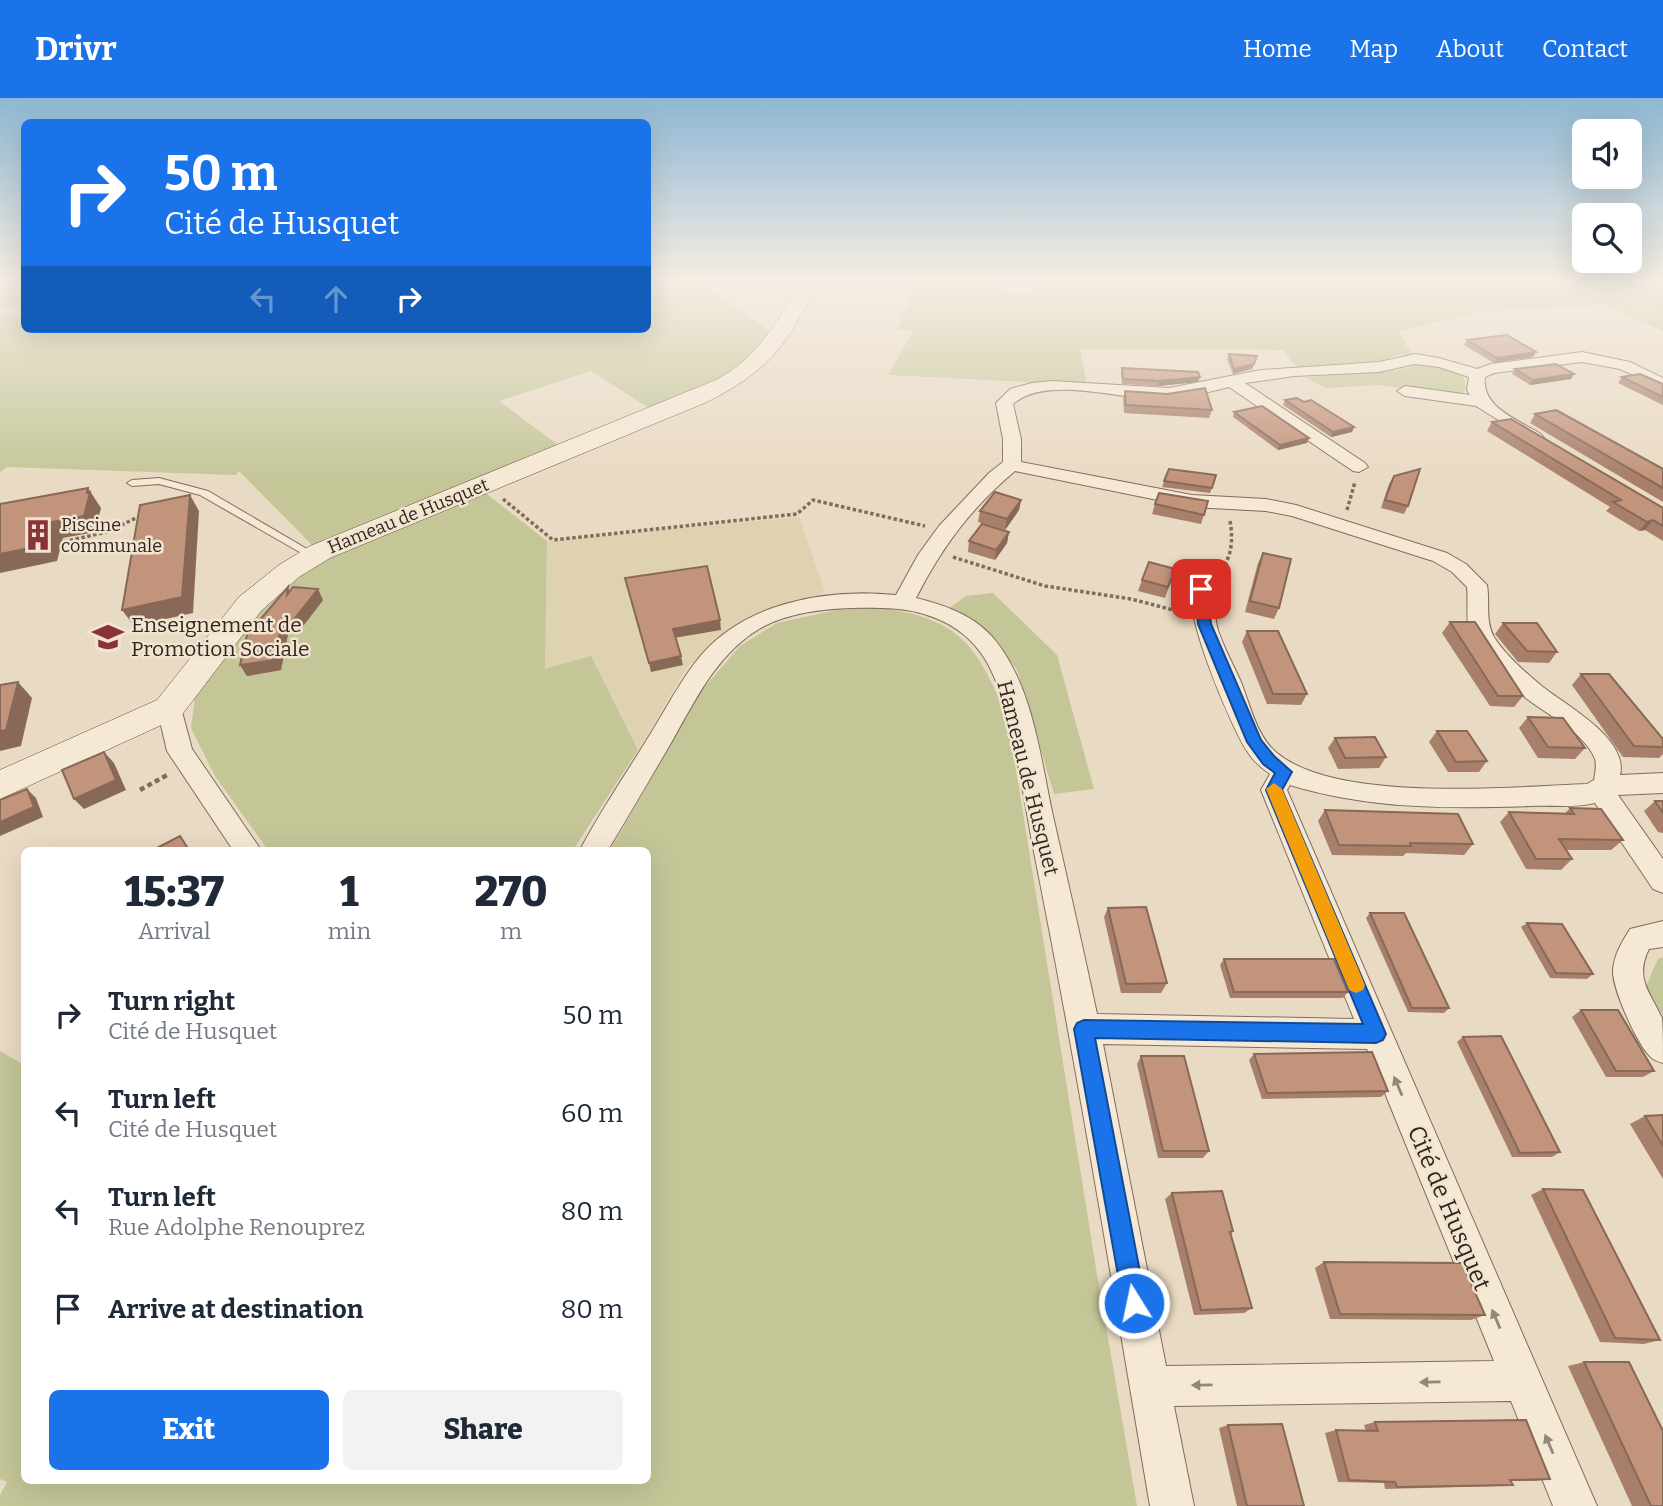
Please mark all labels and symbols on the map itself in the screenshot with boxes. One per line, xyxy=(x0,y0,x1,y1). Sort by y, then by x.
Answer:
street label: Hameau de Husquet xyxy=(324,473,492,558)
place label: Piscine communale xyxy=(61,514,162,557)
building icon: Piscine communale xyxy=(21,518,55,552)
pin xyxy=(1171,559,1231,619)
place label: Enseignement de Promotion Sociale xyxy=(131,612,310,662)
school or university icon: Enseignement de Promotion Sociale xyxy=(91,620,125,654)
street label: Hameau de Husquet xyxy=(991,678,1065,879)
one-way arrow xyxy=(1393,1076,1404,1097)
street label: Cité de Husquet xyxy=(1402,1121,1496,1295)
position arrow xyxy=(1097,1266,1171,1340)
one-way arrow xyxy=(1490,1308,1501,1329)
one-way arrow xyxy=(1418,1377,1440,1388)
one-way arrow xyxy=(1191,1379,1213,1391)
one-way arrow xyxy=(1543,1433,1554,1454)

